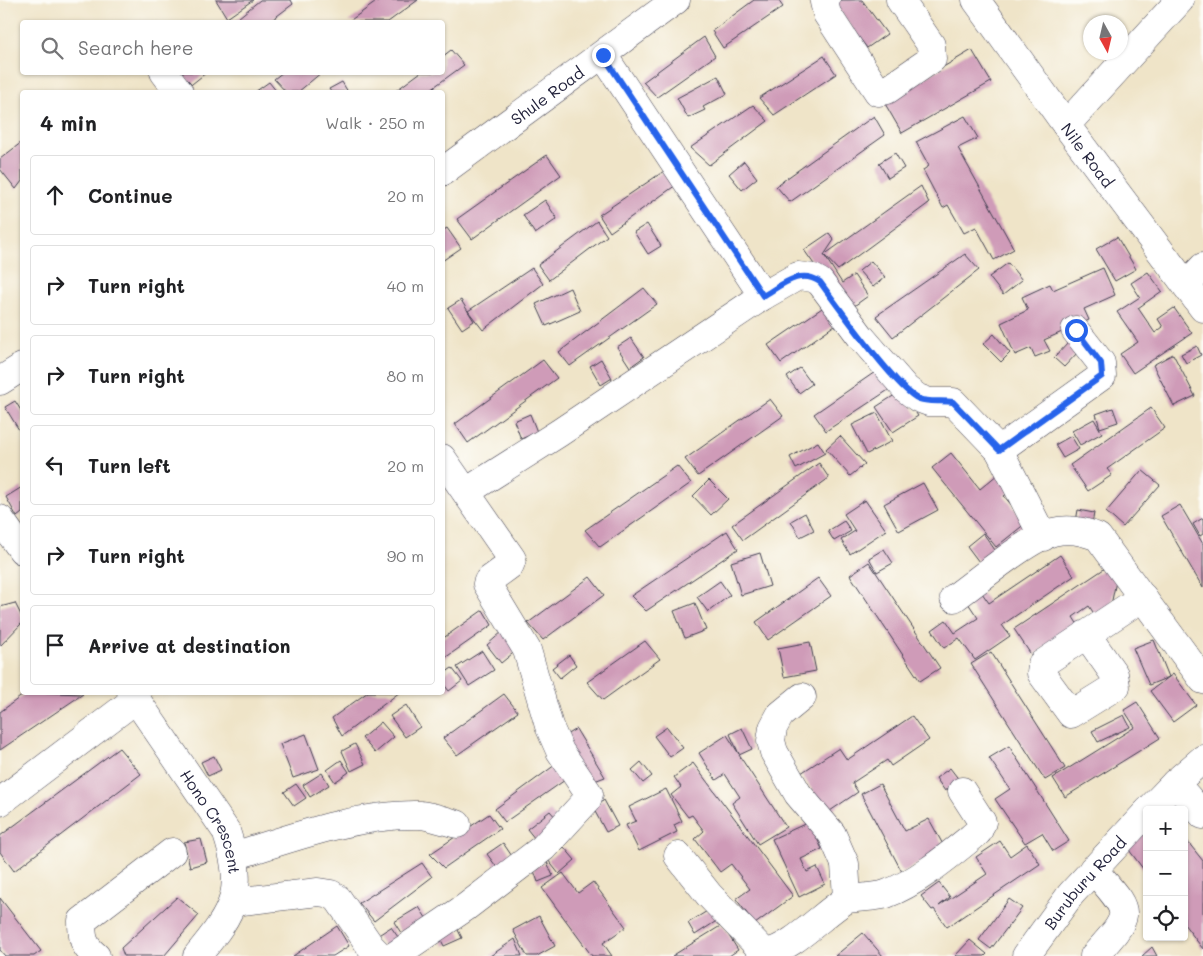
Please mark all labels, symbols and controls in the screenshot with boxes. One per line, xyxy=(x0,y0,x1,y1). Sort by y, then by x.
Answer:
north arrow xyxy=(1083,15,1128,60)
search box xyxy=(20,20,445,75)
icon: search xyxy=(38,34,66,62)
text: Search here xyxy=(78,35,194,60)
route end xyxy=(592,44,615,67)
street label: Shule Road xyxy=(506,61,588,129)
text: 4 min xyxy=(40,109,97,136)
text: Walk · 250 m xyxy=(325,112,425,133)
street label: Nile Road xyxy=(1057,118,1119,191)
icon: ahead xyxy=(41,181,69,209)
text: Continue xyxy=(88,183,173,208)
text: 20 m xyxy=(387,185,424,206)
icon: right xyxy=(41,271,69,299)
text: Turn right xyxy=(88,273,185,298)
text: 40 m xyxy=(387,275,424,296)
route start xyxy=(1065,319,1088,342)
icon: right xyxy=(41,361,69,389)
text: Turn right xyxy=(88,363,185,388)
text: 80 m xyxy=(387,365,424,386)
icon: left xyxy=(41,451,69,479)
text: Turn left xyxy=(88,453,171,478)
text: 20 m xyxy=(387,455,424,476)
icon: right xyxy=(41,541,69,569)
text: Turn right xyxy=(88,543,185,568)
text: 90 m xyxy=(387,545,424,566)
icon: arrive xyxy=(41,631,69,659)
text: Arrive at destination xyxy=(88,633,291,658)
street label: Hono Crescent xyxy=(176,765,246,875)
map controls xyxy=(1143,806,1188,941)
button: + xyxy=(1143,806,1188,851)
street label: Buruburu Road xyxy=(1039,831,1130,933)
button: − xyxy=(1143,851,1188,896)
button: locate xyxy=(1143,896,1188,941)

